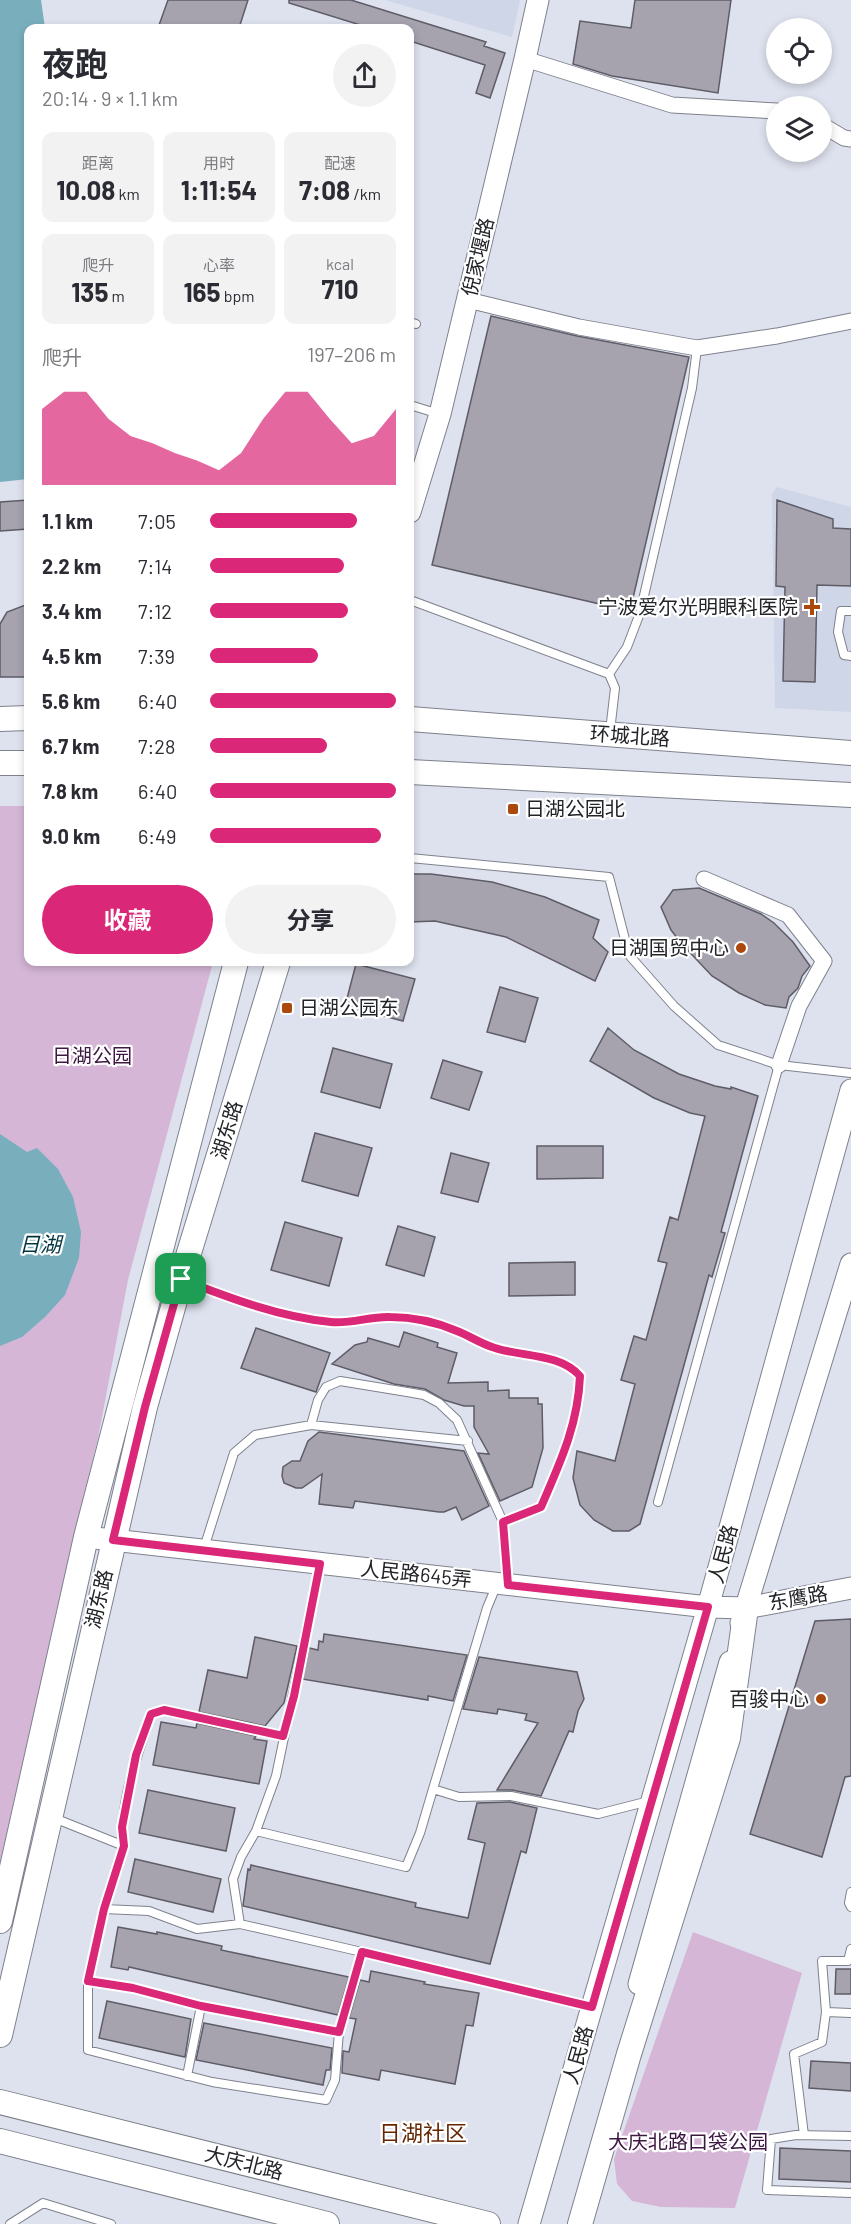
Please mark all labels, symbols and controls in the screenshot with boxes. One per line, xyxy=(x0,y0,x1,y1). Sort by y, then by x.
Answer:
map controls xyxy=(766,18,832,162)
button: locate xyxy=(766,18,832,84)
text: 夜跑 xyxy=(42,43,108,83)
button: share xyxy=(333,44,396,107)
text: 20:14 · 9 × 1.1 km xyxy=(42,86,178,110)
button: layers xyxy=(766,96,832,162)
text: 距离 xyxy=(82,153,114,172)
text: 用时 xyxy=(203,153,235,172)
text: 配速 xyxy=(324,153,356,172)
text: 10.08 xyxy=(56,174,115,205)
text: 1:11:54 xyxy=(181,174,257,205)
text: 7:08 xyxy=(299,174,350,205)
text: km xyxy=(115,184,140,203)
text: /km xyxy=(350,184,381,203)
street label: 倪家堰路 xyxy=(456,215,498,298)
text: kcal xyxy=(326,254,354,273)
text: 爬升 xyxy=(82,255,114,274)
text: 心率 xyxy=(203,255,235,274)
text: 710 xyxy=(321,273,359,304)
text: 135 xyxy=(71,276,108,307)
text: 165 xyxy=(183,276,221,307)
text: m xyxy=(108,286,125,305)
text: bpm xyxy=(221,286,255,305)
text: 197–206 m xyxy=(307,342,396,366)
text: 爬升 xyxy=(42,345,82,369)
text: 1.1 km xyxy=(42,509,93,533)
text: 7:05 xyxy=(138,509,176,533)
text: 2.2 km xyxy=(42,554,101,578)
text: 7:14 xyxy=(138,554,172,578)
place label: 宁波爱尔光明眼科医院 xyxy=(598,594,798,618)
marker: 宁波爱尔光明眼科医院 xyxy=(803,598,821,616)
text: 3.4 km xyxy=(42,599,102,623)
text: 7:12 xyxy=(138,599,172,623)
text: 4.5 km xyxy=(42,644,102,668)
text: 7:39 xyxy=(138,644,175,668)
text: 5.6 km xyxy=(42,689,100,713)
text: 6:40 xyxy=(138,689,177,713)
street label: 环城北路 xyxy=(589,720,671,750)
text: 6.7 km xyxy=(42,734,99,758)
text: 7:28 xyxy=(138,734,175,758)
text: 7.8 km xyxy=(42,779,98,803)
text: 6:40 xyxy=(138,779,177,803)
place label: 日湖公园北 xyxy=(525,796,625,820)
marker: 日湖公园北 xyxy=(506,802,520,816)
text: 9.0 km xyxy=(42,824,100,848)
text: 6:49 xyxy=(138,824,177,848)
button: 收藏 xyxy=(42,885,213,954)
button: 分享 xyxy=(225,885,396,954)
place label: 日湖国贸中心 xyxy=(609,935,729,959)
marker: 日湖国贸中心 xyxy=(734,941,748,955)
place label: 日湖公园东 xyxy=(299,995,399,1019)
marker: 日湖公园东 xyxy=(280,1001,294,1015)
park label: 日湖公园 xyxy=(52,1043,132,1067)
street label: 湖东路 xyxy=(206,1098,246,1162)
water label: 日湖 xyxy=(19,1231,64,1256)
pin xyxy=(155,1253,206,1304)
icon: arrive xyxy=(164,1262,197,1295)
street label: 人民路 xyxy=(703,1522,741,1586)
street label: 人民路645弄 xyxy=(359,1555,473,1591)
street label: 湖东路 xyxy=(80,1567,116,1631)
street label: 东鹰路 xyxy=(766,1580,829,1614)
place label: 百骏中心 xyxy=(729,1686,809,1710)
marker: 百骏中心 xyxy=(814,1692,828,1706)
street label: 人民路 xyxy=(557,2023,597,2087)
district label: 日湖社区 xyxy=(379,2119,467,2145)
park label: 大庆北路口袋公园 xyxy=(608,2129,768,2153)
street label: 大庆北路 xyxy=(203,2141,286,2183)

